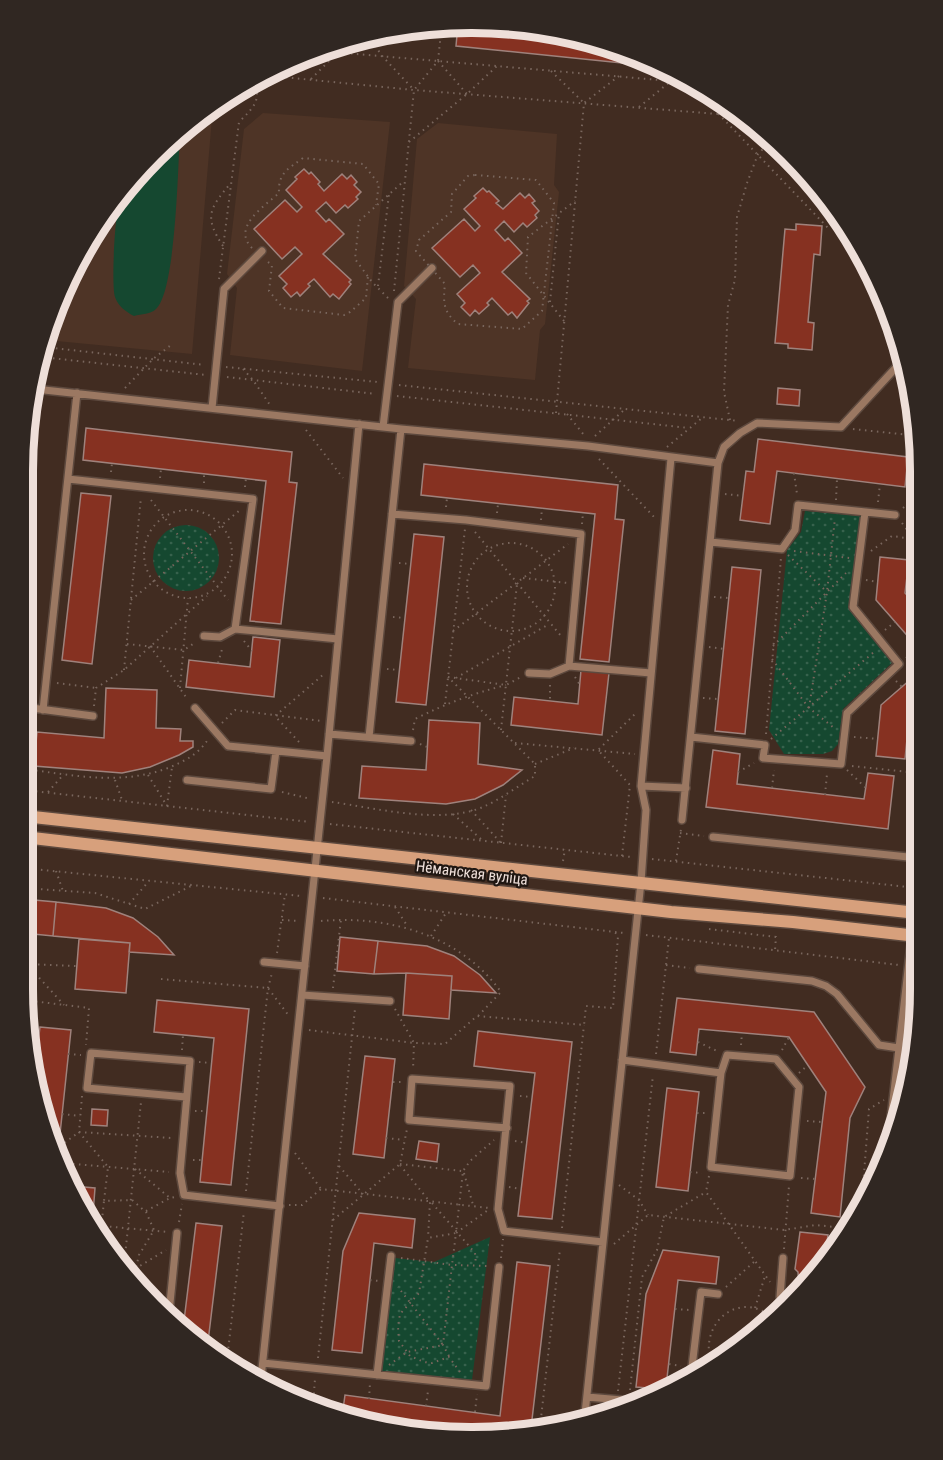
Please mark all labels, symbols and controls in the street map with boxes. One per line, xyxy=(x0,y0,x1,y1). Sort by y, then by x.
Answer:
street label: Нёманская вуліца xyxy=(415,857,529,889)

